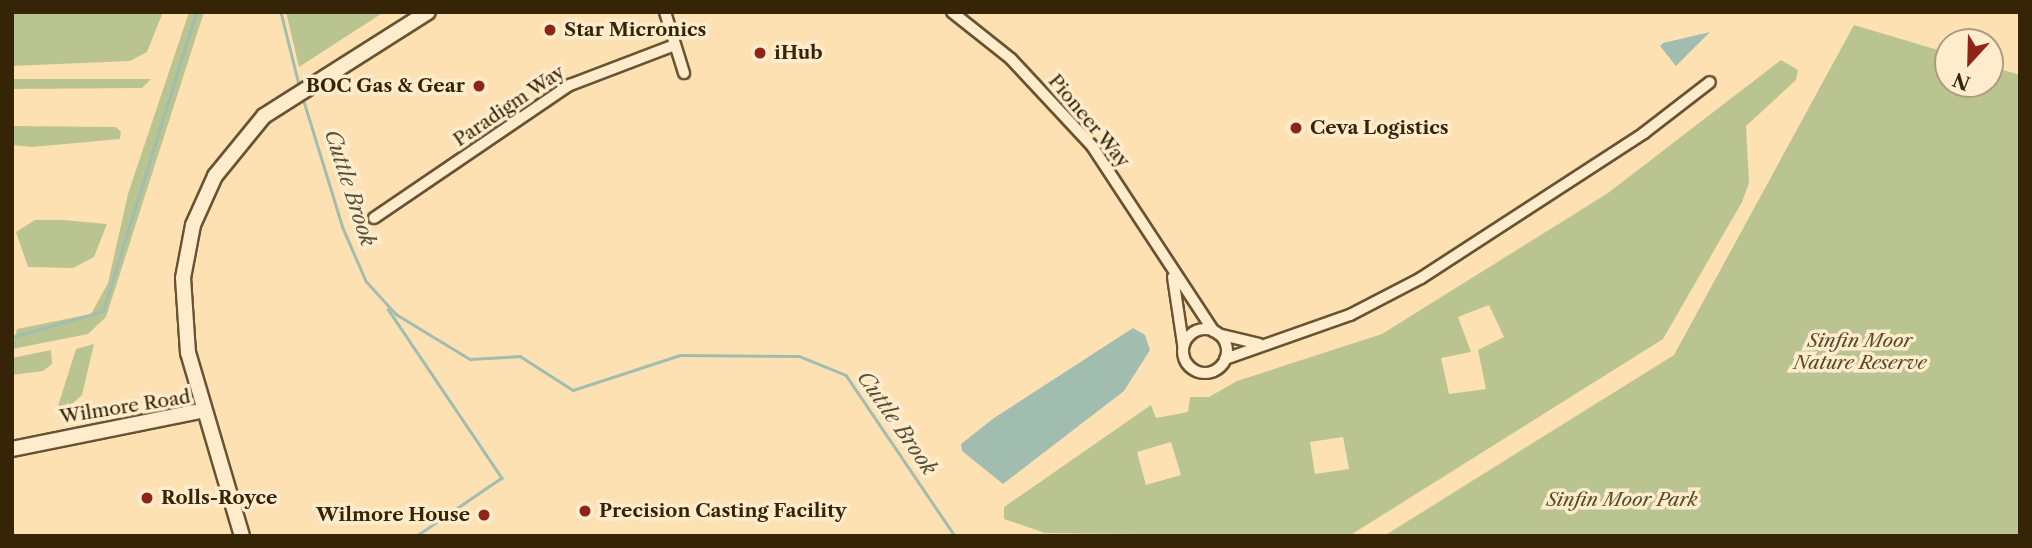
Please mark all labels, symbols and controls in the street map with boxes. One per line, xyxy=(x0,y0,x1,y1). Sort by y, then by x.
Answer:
place label: Star Micronics xyxy=(564,19,707,41)
marker: Star Micronics xyxy=(542,22,558,38)
north arrow xyxy=(1934,28,2004,98)
place label: iHub xyxy=(774,42,823,64)
marker: iHub xyxy=(752,45,768,61)
street label: Paradigm Way xyxy=(449,60,569,152)
text: N xyxy=(1950,67,1974,95)
street label: Pioneer Way xyxy=(1043,69,1135,173)
place label: BOC Gas & Gear xyxy=(306,75,465,97)
marker: BOC Gas & Gear xyxy=(471,78,487,94)
place label: Ceva Logistics xyxy=(1310,117,1449,139)
marker: Ceva Logistics xyxy=(1288,120,1304,136)
water label: Cuttle Brook xyxy=(319,127,381,249)
park label: Sinfin Moor Nature Reserve xyxy=(1793,330,1927,374)
water label: Cuttle Brook xyxy=(852,366,942,480)
street label: Wilmore Road xyxy=(58,385,192,429)
place label: Rolls-Royce xyxy=(161,487,277,509)
park label: Sinfin Moor Park xyxy=(1546,489,1698,511)
marker: Rolls-Royce xyxy=(139,490,155,506)
place label: Precision Casting Facility xyxy=(599,500,846,522)
marker: Precision Casting Facility xyxy=(577,503,593,519)
place label: Wilmore House xyxy=(316,504,470,526)
marker: Wilmore House xyxy=(476,507,492,523)

